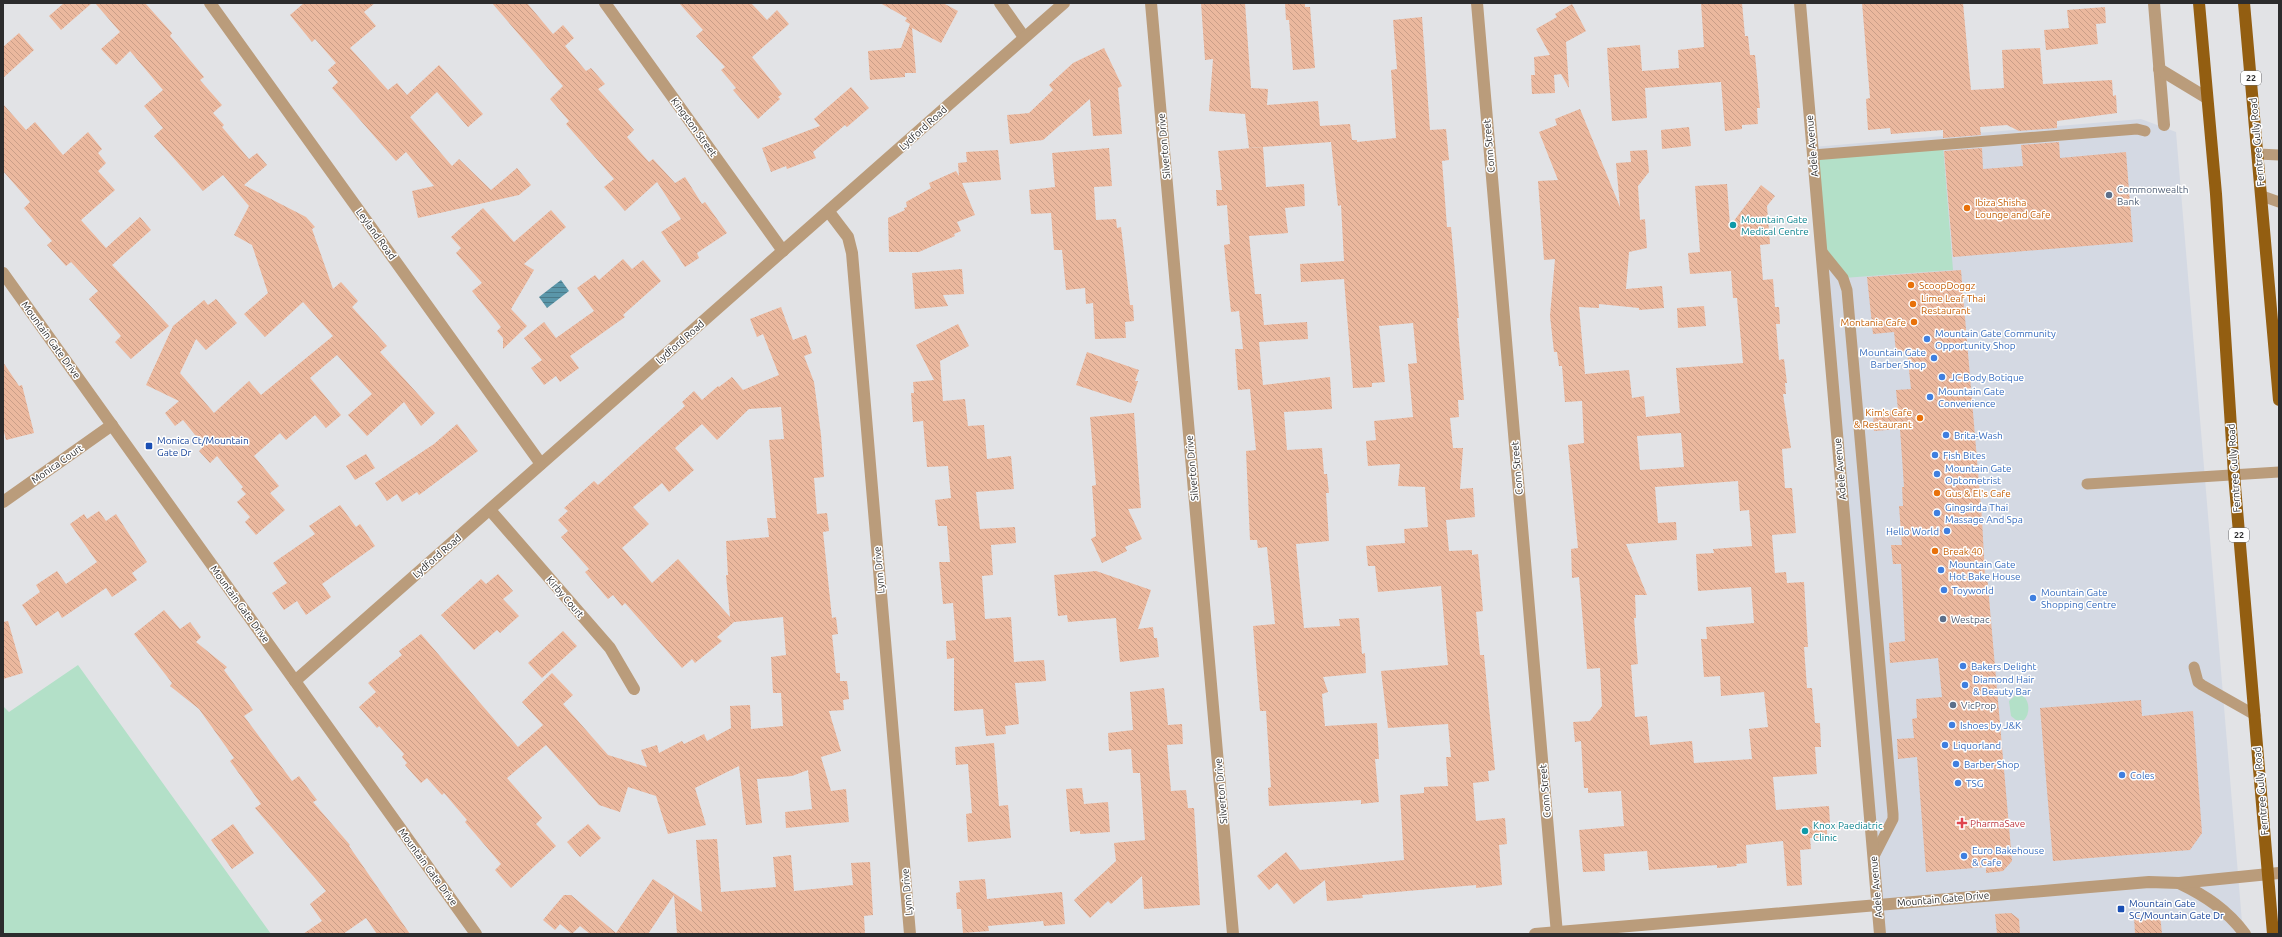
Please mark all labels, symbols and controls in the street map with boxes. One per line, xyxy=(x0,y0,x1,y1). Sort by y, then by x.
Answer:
road number: 22 xyxy=(2241,71,2261,85)
street label: Kingston Street xyxy=(669,95,719,159)
street label: Ferntree Gully Road xyxy=(2248,97,2266,187)
street label: Lydford Road xyxy=(897,104,949,152)
street label: Silverton Drive xyxy=(1156,113,1172,179)
street label: Adele Avenue xyxy=(1804,115,1820,177)
street label: Conn Street xyxy=(1481,119,1497,173)
place label: Commonwealth Bank xyxy=(2117,184,2188,207)
marker: Commonwealth Bank xyxy=(2104,190,2114,200)
place label: Ibiza Shisha Lounge and Cafe xyxy=(1975,197,2051,220)
marker: Ibiza Shisha Lounge and Cafe xyxy=(1962,203,1972,213)
street label: Leyland Road xyxy=(354,206,398,262)
place label: Mountain Gate Medical Centre xyxy=(1741,214,1809,237)
marker: Mountain Gate Medical Centre xyxy=(1728,220,1738,230)
marker: ScoopDoggz xyxy=(1906,280,1916,290)
place label: ScoopDoggz xyxy=(1919,280,1976,291)
place label: Lime Leaf Thai Restaurant xyxy=(1921,293,1986,316)
street label: Mountain Gate Drive xyxy=(19,299,83,381)
marker: Lime Leaf Thai Restaurant xyxy=(1908,299,1918,309)
place label: Montania Cafe xyxy=(1841,317,1906,328)
marker: Montania Cafe xyxy=(1909,317,1919,327)
street label: Lydford Road xyxy=(654,318,706,366)
place label: Mountain Gate Community Opportunity Shop xyxy=(1935,328,2056,351)
marker: Mountain Gate Community Opportunity Shop xyxy=(1922,334,1932,344)
place label: Mountain Gate Barber Shop xyxy=(1859,347,1926,370)
marker: Mountain Gate Barber Shop xyxy=(1929,353,1939,363)
marker: JC Body Botique xyxy=(1937,372,1947,382)
place label: JC Body Botique xyxy=(1950,372,2024,383)
place label: Mountain Gate Convenience xyxy=(1938,386,2005,409)
marker: Mountain Gate Convenience xyxy=(1925,392,1935,402)
place label: Kim's Cafe & Restaurant xyxy=(1854,407,1912,430)
marker: Kim's Cafe & Restaurant xyxy=(1915,413,1925,423)
street label: Ferntree Gully Road xyxy=(2225,423,2243,513)
marker: Brita-Wash xyxy=(1941,430,1951,440)
place label: Brita-Wash xyxy=(1954,430,2003,441)
place label: Monica Ct/Mountain Gate Dr xyxy=(157,435,249,458)
street label: Silverton Drive xyxy=(1184,435,1200,501)
street label: Adele Avenue xyxy=(1832,438,1848,500)
marker: Monica Ct/Mountain Gate Dr xyxy=(144,441,154,451)
street label: Conn Street xyxy=(1509,441,1525,495)
street label: Monica Court xyxy=(29,442,85,486)
marker: Fish Bites xyxy=(1930,450,1940,460)
place label: Fish Bites xyxy=(1943,450,1986,461)
place label: Mountain Gate Optometrist xyxy=(1945,463,2012,486)
marker: Mountain Gate Optometrist xyxy=(1932,469,1942,479)
marker: Gus & El's Cafe xyxy=(1932,488,1942,498)
place label: Gus & El's Cafe xyxy=(1945,488,2011,499)
place label: Gingsirda Thai Massage And Spa xyxy=(1945,502,2023,525)
marker: Gingsirda Thai Massage And Spa xyxy=(1932,508,1942,518)
place label: Hello World xyxy=(1886,526,1939,537)
marker: Hello World xyxy=(1942,526,1952,536)
road number: 22 xyxy=(2229,528,2249,542)
street label: Lydford Road xyxy=(411,532,463,580)
street label: Lynn Drive xyxy=(871,546,887,594)
marker: Break 40 xyxy=(1930,546,1940,556)
place label: Break 40 xyxy=(1943,546,1983,557)
place label: Mountain Gate Hot Bake House xyxy=(1949,559,2021,582)
street label: Mountain Gate Drive xyxy=(208,563,272,645)
marker: Mountain Gate Hot Bake House xyxy=(1936,565,1946,575)
street label: Kirby Court xyxy=(544,574,586,620)
marker: Toyworld xyxy=(1939,585,1949,595)
place label: Toyworld xyxy=(1952,585,1994,596)
place label: Mountain Gate Shopping Centre xyxy=(2041,587,2116,610)
marker: Mountain Gate Shopping Centre xyxy=(2028,593,2038,603)
marker: Westpac xyxy=(1938,614,1948,624)
place label: Westpac xyxy=(1951,614,1990,625)
marker: Bakers Delight xyxy=(1958,661,1968,671)
place label: Bakers Delight xyxy=(1971,661,2036,672)
place label: Diamond Hair & Beauty Bar xyxy=(1973,674,2034,697)
marker: Diamond Hair & Beauty Bar xyxy=(1960,680,1970,690)
marker: VicProp xyxy=(1948,700,1958,710)
place label: VicProp xyxy=(1961,700,1996,711)
marker: Ishoes by J&K xyxy=(1947,720,1957,730)
place label: Ishoes by J&K xyxy=(1960,720,2021,731)
marker: Liquorland xyxy=(1940,740,1950,750)
place label: Liquorland xyxy=(1953,740,2001,751)
street label: Ferntree Gully Road xyxy=(2252,746,2270,836)
street label: Silverton Drive xyxy=(1213,758,1229,824)
marker: Barber Shop xyxy=(1951,759,1961,769)
place label: Barber Shop xyxy=(1964,759,2020,770)
street label: Conn Street xyxy=(1537,764,1553,818)
marker: Coles xyxy=(2117,770,2127,780)
place label: Coles xyxy=(2130,770,2154,781)
marker: TSG xyxy=(1953,778,1963,788)
place label: TSG xyxy=(1966,778,1983,789)
marker: PharmaSave xyxy=(1957,818,1967,828)
place label: PharmaSave xyxy=(1970,818,2025,829)
place label: Knox Paediatric Clinic xyxy=(1813,820,1883,843)
street label: Mountain Gate Drive xyxy=(396,826,460,908)
marker: Knox Paediatric Clinic xyxy=(1800,826,1810,836)
place label: Euro Bakehouse & Cafe xyxy=(1972,845,2044,868)
marker: Euro Bakehouse & Cafe xyxy=(1959,851,1969,861)
street label: Adele Avenue xyxy=(1868,856,1884,918)
street label: Lynn Drive xyxy=(899,868,915,916)
street label: Mountain Gate Drive xyxy=(1896,889,1990,909)
place label: Mountain Gate SC/Mountain Gate Dr xyxy=(2129,898,2224,921)
marker: Mountain Gate SC/Mountain Gate Dr xyxy=(2116,904,2126,914)

